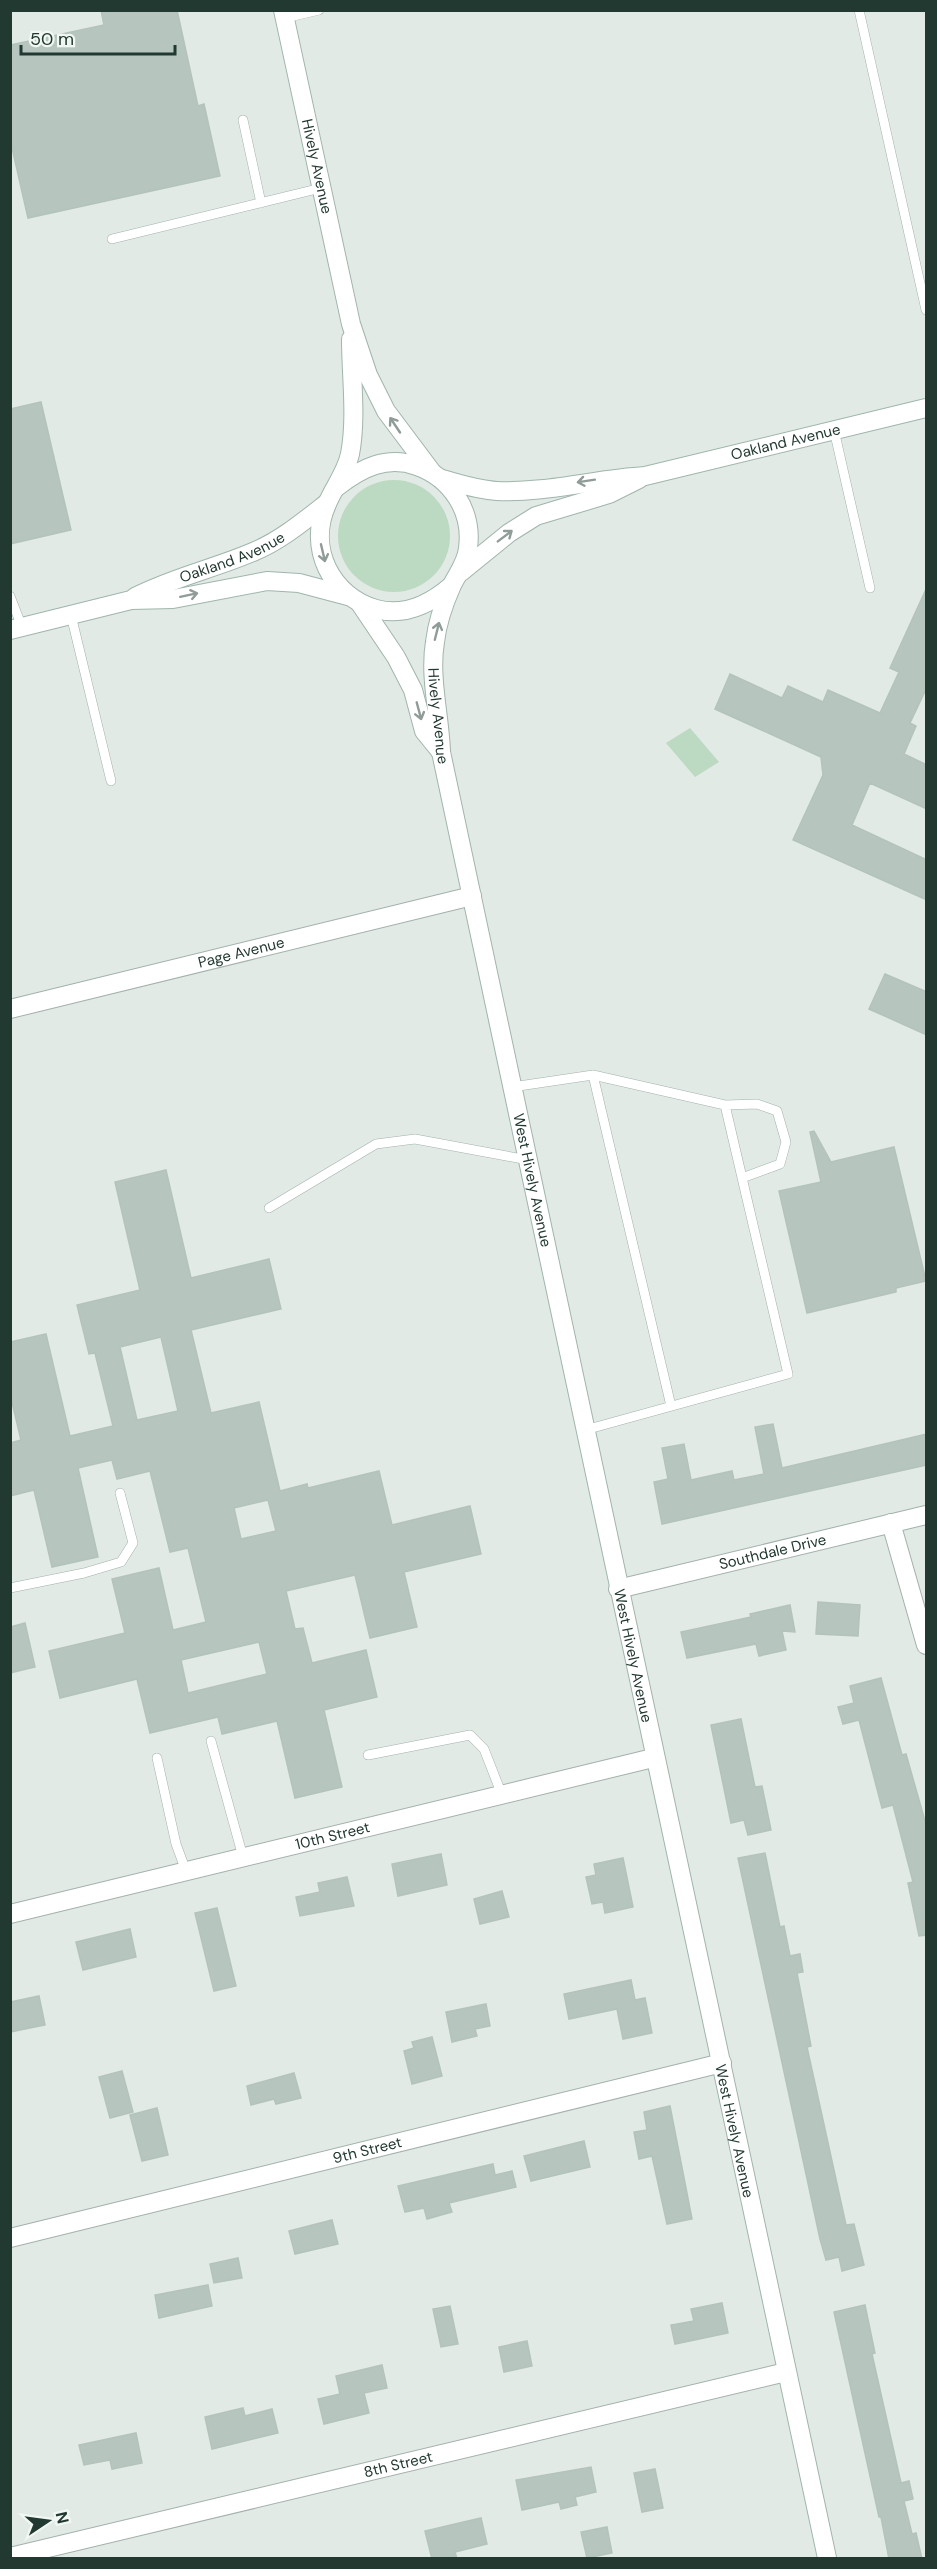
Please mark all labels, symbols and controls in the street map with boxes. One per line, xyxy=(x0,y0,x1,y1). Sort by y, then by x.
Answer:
scale bar xyxy=(21,18,176,56)
text: 50 m xyxy=(30,27,74,51)
street label: Hively Avenue xyxy=(297,117,337,216)
one-way arrow xyxy=(389,416,402,433)
street label: Oakland Avenue xyxy=(729,419,842,465)
one-way arrow xyxy=(577,476,597,487)
street label: Oakland Avenue xyxy=(177,527,289,587)
one-way arrow xyxy=(497,530,513,543)
one-way arrow xyxy=(317,543,329,562)
one-way arrow xyxy=(179,589,198,600)
one-way arrow xyxy=(432,622,444,641)
street label: Hively Avenue xyxy=(423,667,453,766)
one-way arrow xyxy=(413,701,425,720)
street label: Page Avenue xyxy=(196,932,286,973)
street label: West Hively Avenue xyxy=(508,1112,556,1249)
street label: Southdale Drive xyxy=(717,1529,828,1574)
street label: West Hively Avenue xyxy=(609,1587,657,1724)
street label: 10th Street xyxy=(293,1817,372,1854)
street label: West Hively Avenue xyxy=(710,2062,758,2200)
street label: 9th Street xyxy=(331,2132,404,2168)
street label: 8th Street xyxy=(362,2447,435,2482)
north arrow xyxy=(18,2491,78,2551)
text: N xyxy=(51,2510,74,2526)

